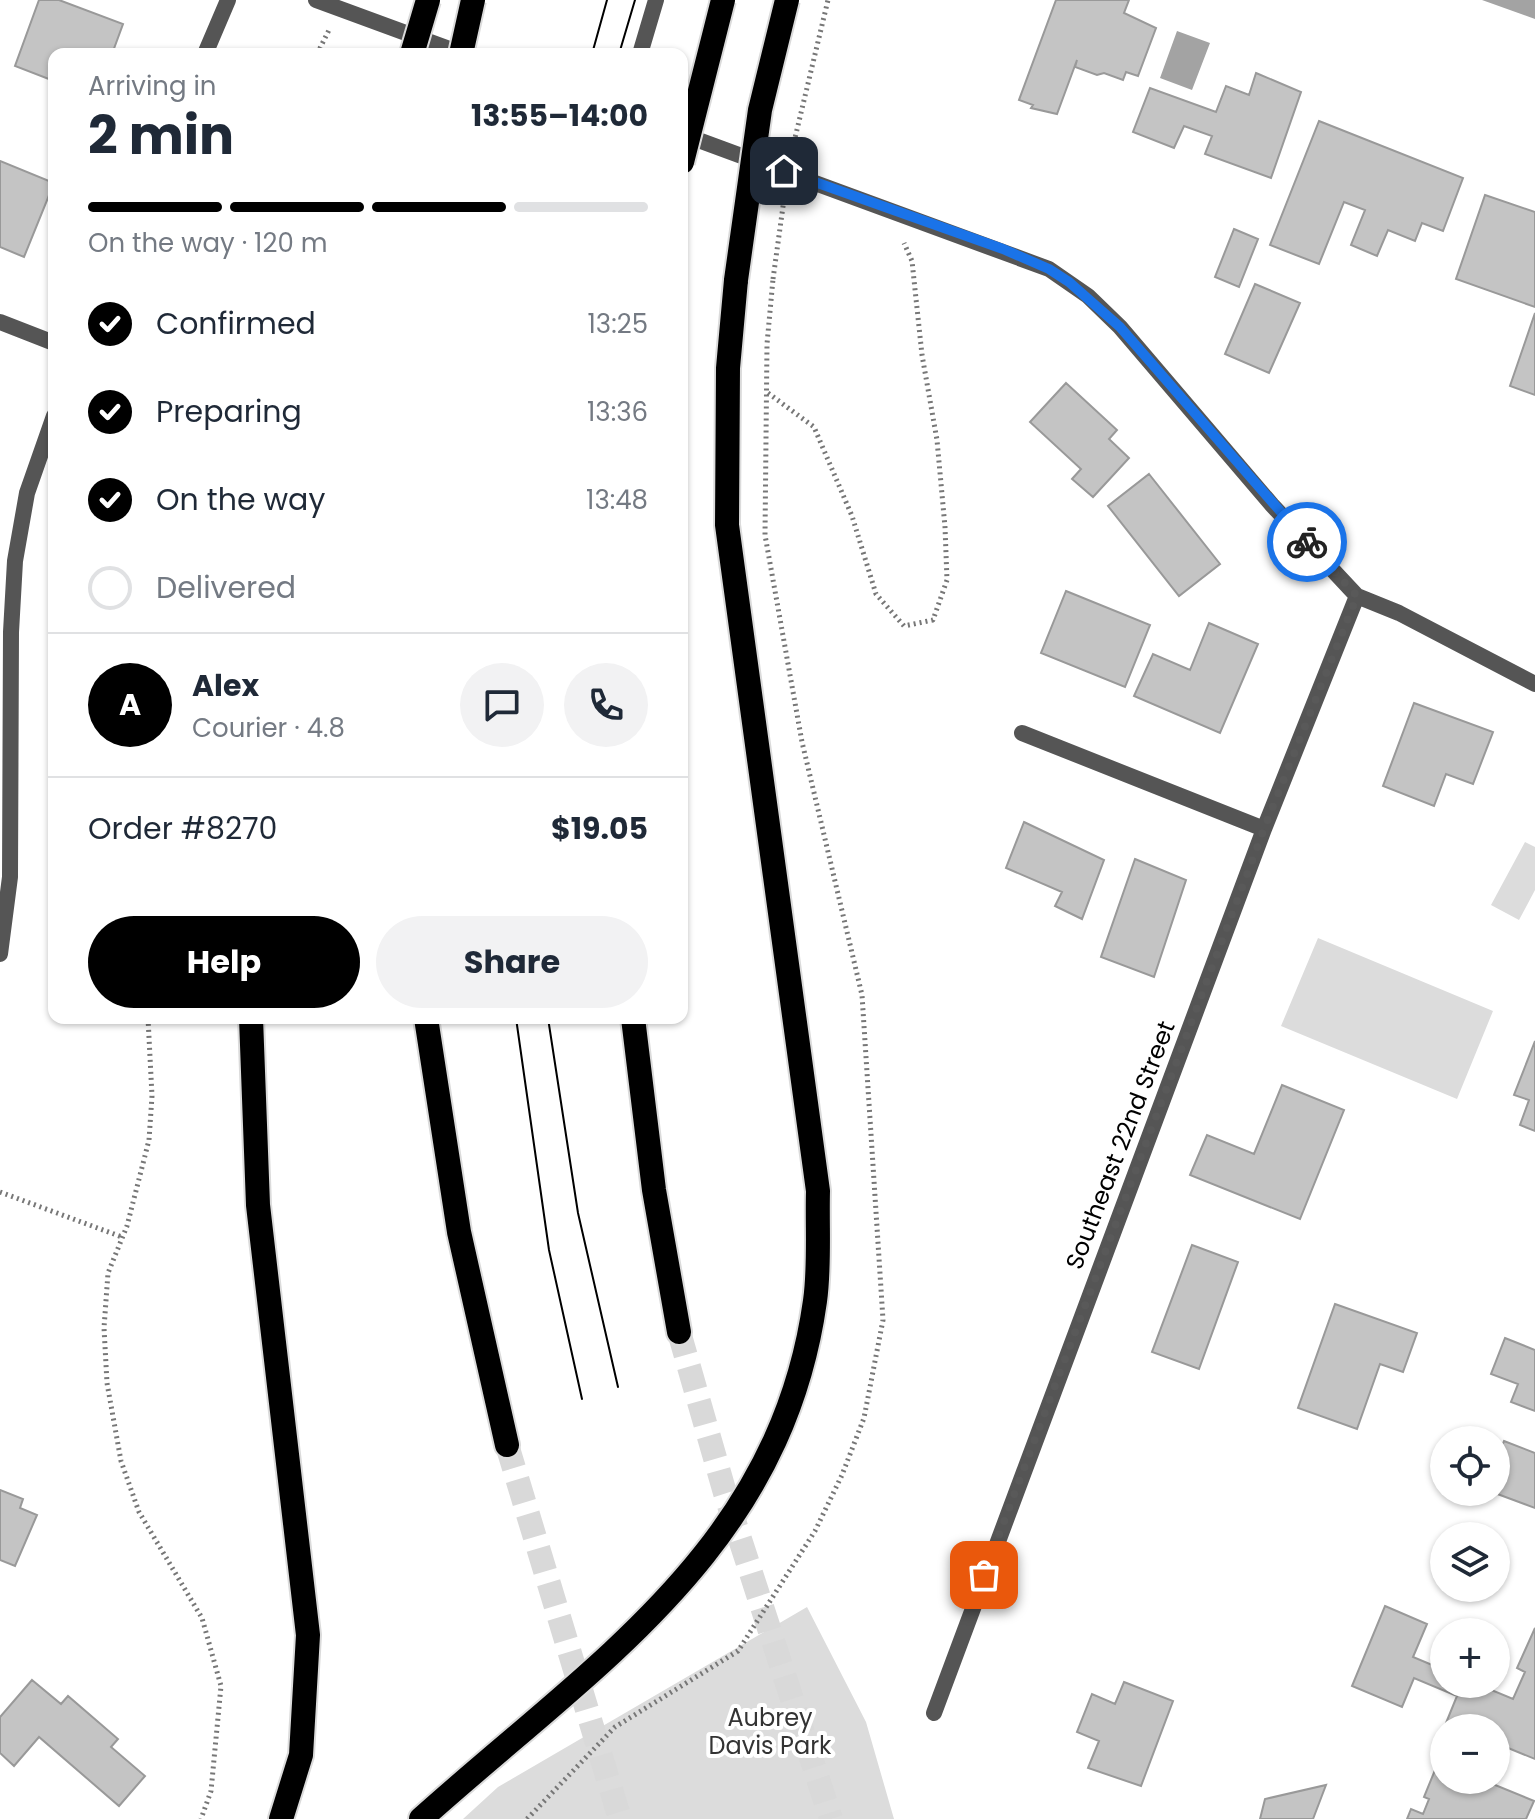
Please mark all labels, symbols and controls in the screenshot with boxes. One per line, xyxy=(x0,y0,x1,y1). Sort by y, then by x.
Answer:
text: Arriving in xyxy=(88,68,217,104)
text: 13:55–14:00 xyxy=(471,94,648,137)
text: 2 min xyxy=(88,99,234,172)
pin xyxy=(750,137,818,205)
icon: home xyxy=(762,149,806,193)
text: On the way · 120 m xyxy=(88,225,327,261)
icon: check xyxy=(88,302,132,346)
text: Confirmed xyxy=(156,302,316,345)
text: 13:25 xyxy=(588,306,648,342)
icon: check xyxy=(88,390,132,434)
text: Preparing xyxy=(156,390,302,433)
text: 13:36 xyxy=(587,394,648,430)
icon: check xyxy=(88,478,132,522)
text: On the way xyxy=(156,478,325,521)
text: 13:48 xyxy=(586,482,648,518)
courier xyxy=(1267,502,1347,582)
icon: bike xyxy=(1285,520,1329,564)
text: Delivered xyxy=(156,566,296,609)
button: chat xyxy=(460,663,544,747)
button: phone xyxy=(564,663,648,747)
text: Alex xyxy=(192,664,259,707)
text: A xyxy=(119,683,141,726)
text: Courier · 4.8 xyxy=(192,710,345,746)
text: Order #8270 xyxy=(88,807,277,850)
text: $19.05 xyxy=(551,807,648,850)
button: Help xyxy=(88,916,360,1008)
button: Share xyxy=(376,916,648,1008)
street label: Southeast 22nd Street xyxy=(1057,1016,1183,1274)
map controls xyxy=(1430,1426,1510,1794)
button: locate xyxy=(1430,1426,1510,1506)
button: layers xyxy=(1430,1522,1510,1602)
pin xyxy=(950,1541,1018,1609)
icon: bag xyxy=(962,1553,1006,1597)
button: + xyxy=(1430,1618,1510,1698)
park label: Aubrey Davis Park xyxy=(709,1701,832,1762)
button: − xyxy=(1430,1714,1510,1794)

